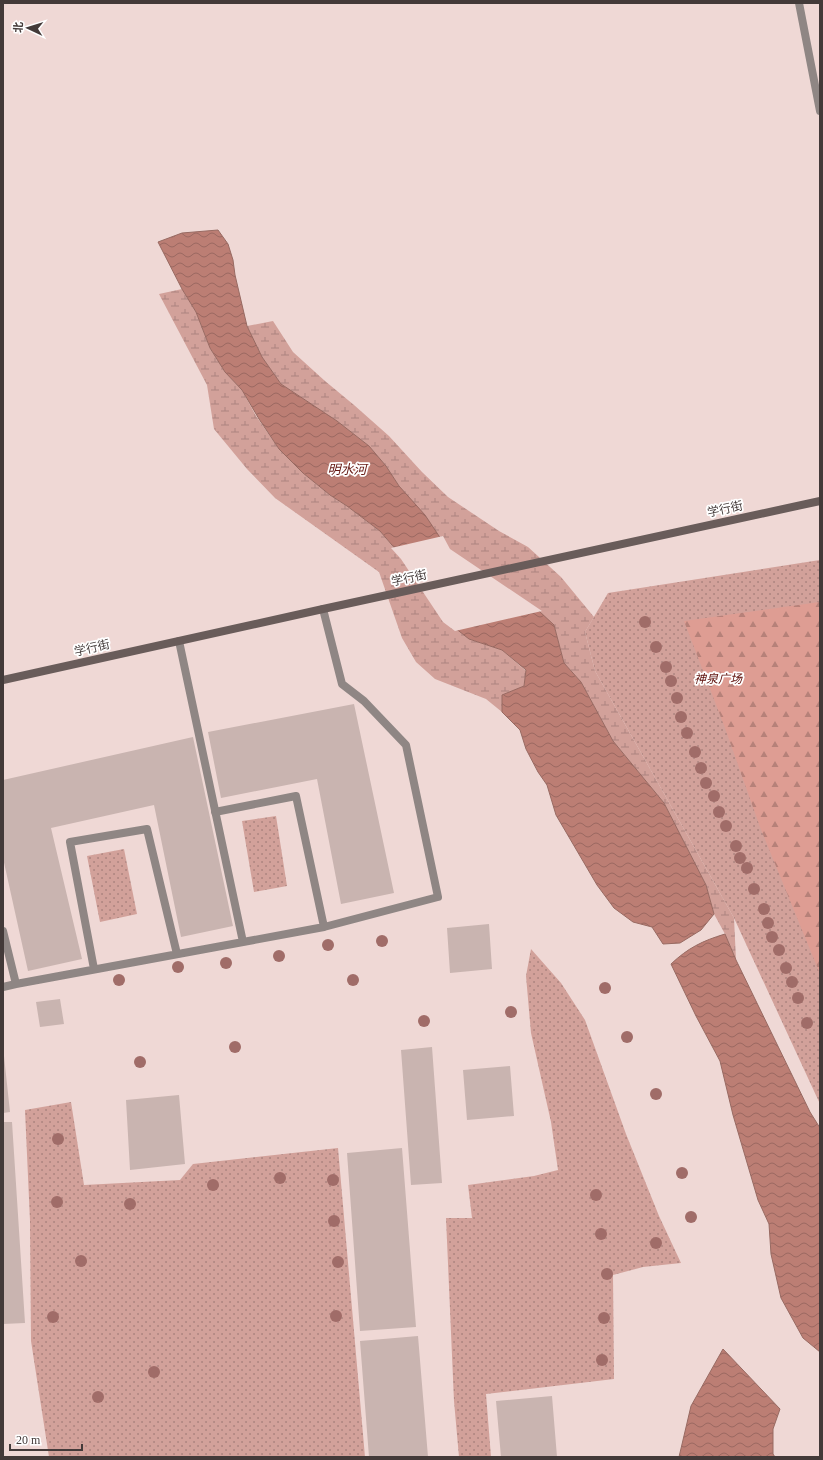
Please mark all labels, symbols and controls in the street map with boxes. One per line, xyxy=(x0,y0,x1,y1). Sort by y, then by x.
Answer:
north arrow xyxy=(8,8,48,48)
text: 北 xyxy=(12,21,24,33)
water label: 明水河 xyxy=(327,462,369,477)
street label: 学行街 xyxy=(706,498,744,520)
street label: 学行街 xyxy=(390,567,428,589)
street label: 学行街 xyxy=(73,637,111,659)
park label: 神泉广场 xyxy=(694,672,743,686)
scale bar xyxy=(10,1426,82,1452)
text: 20 m xyxy=(16,1433,41,1447)

